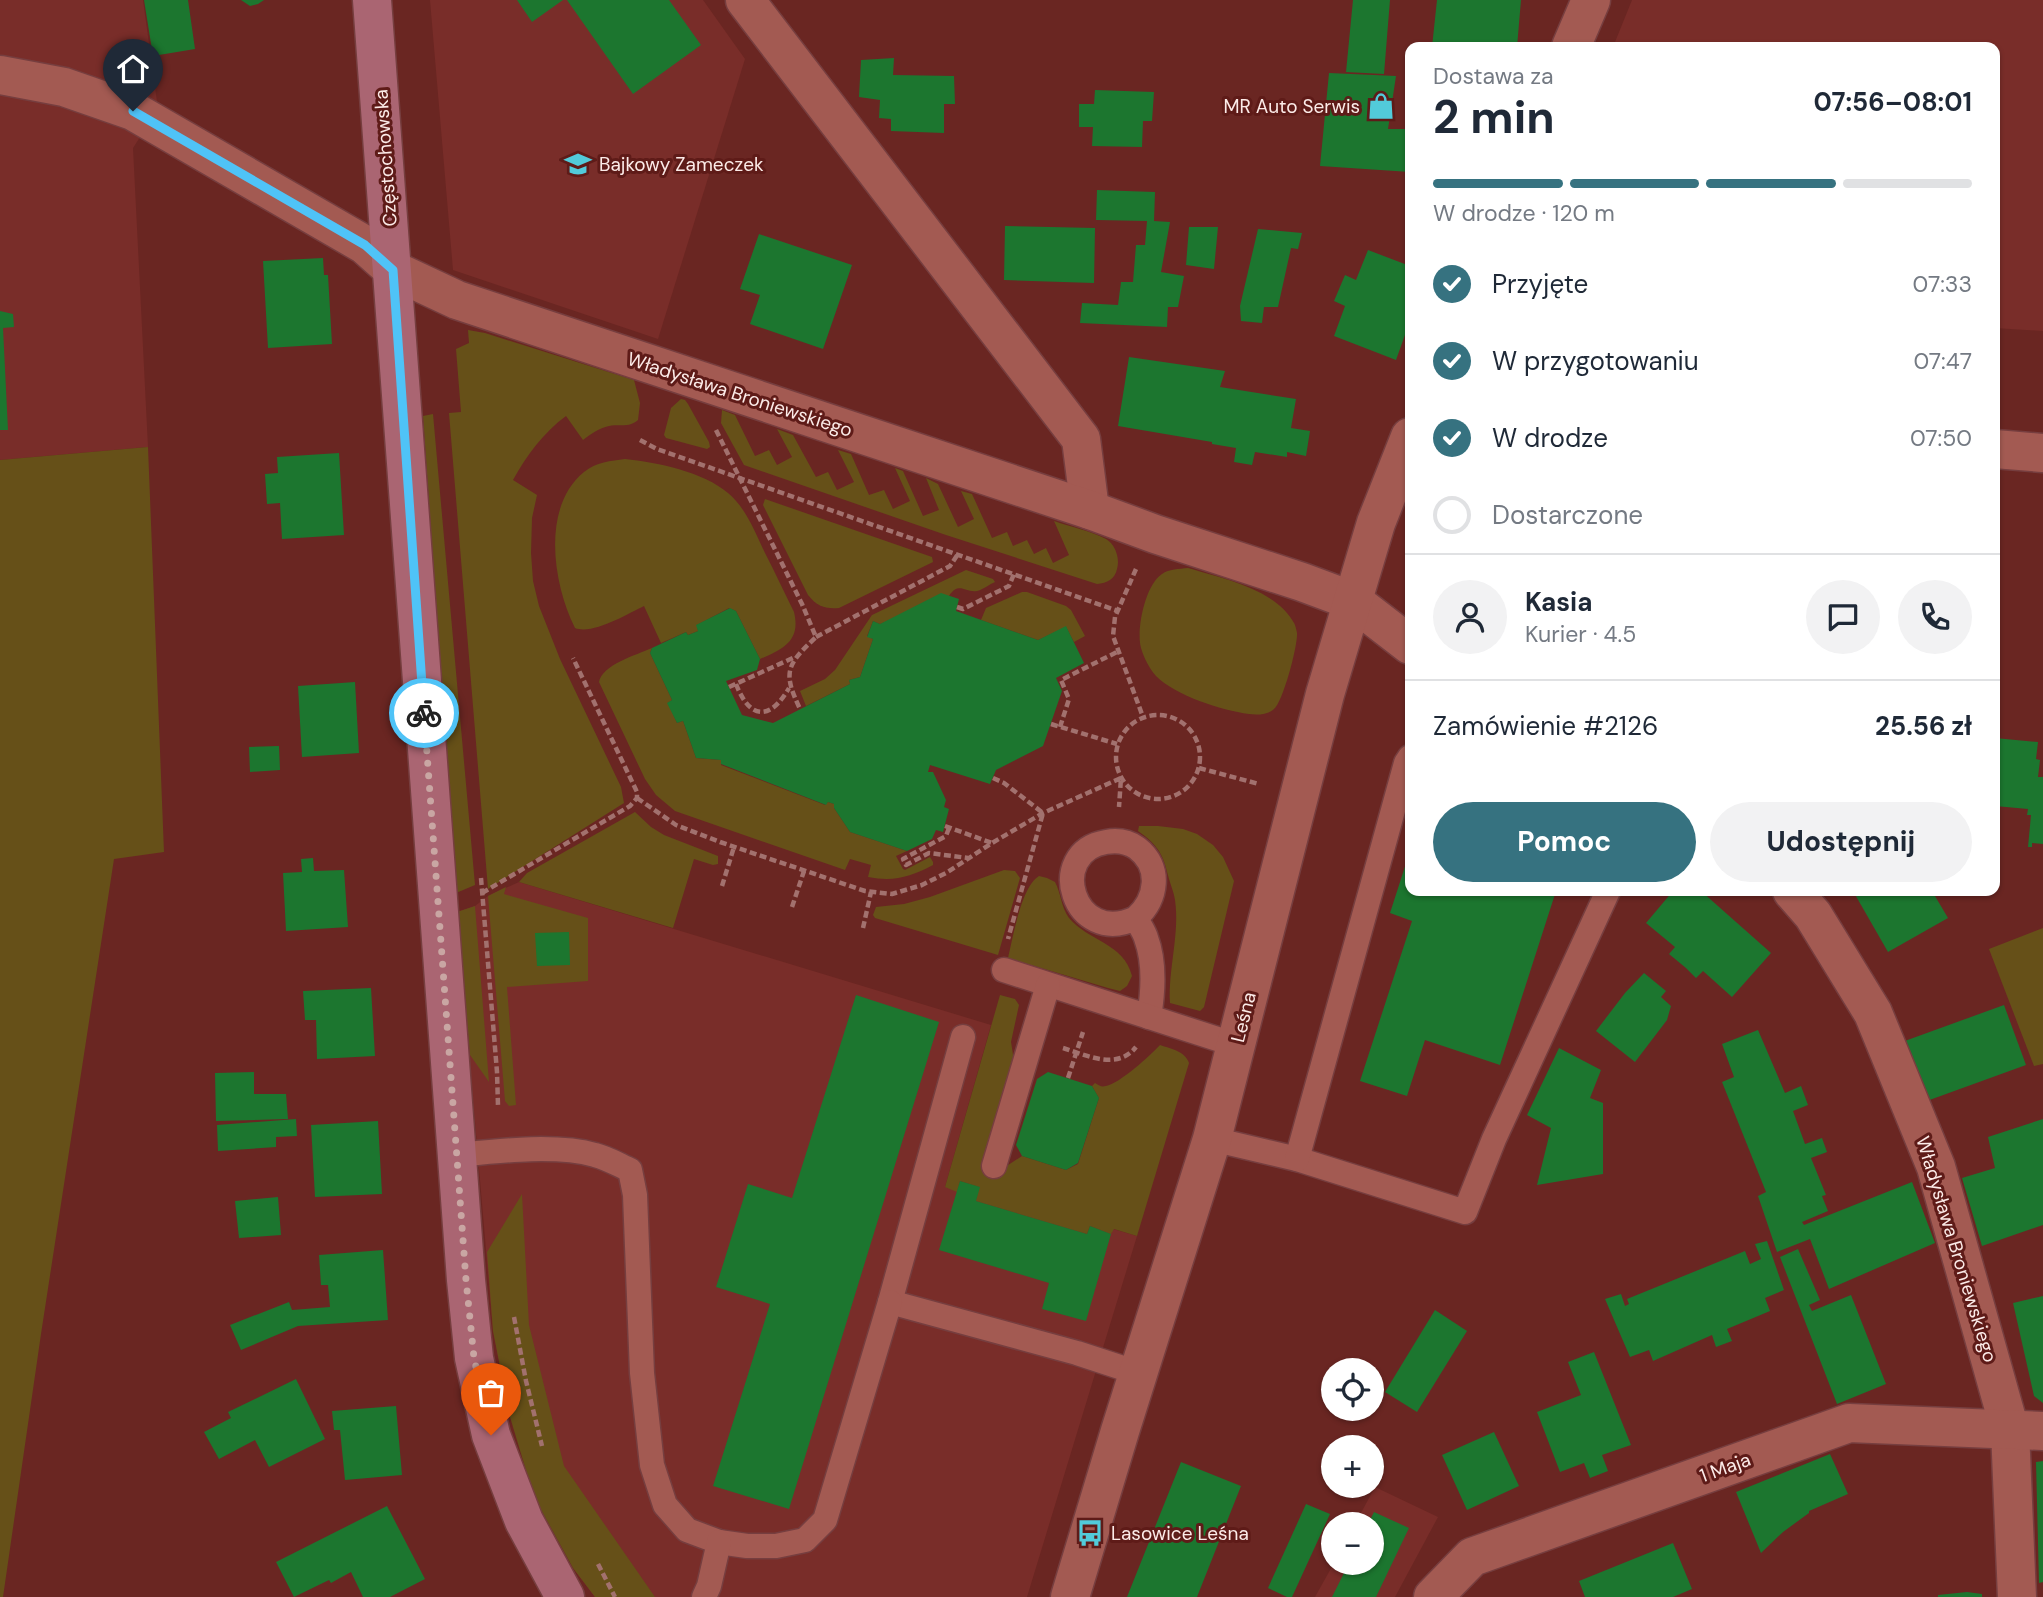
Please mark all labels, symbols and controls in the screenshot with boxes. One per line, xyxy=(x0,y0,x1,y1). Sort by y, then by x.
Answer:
pin xyxy=(103,39,163,111)
icon: home xyxy=(114,50,152,88)
text: Dostawa za xyxy=(1433,61,1554,91)
text: 07:56–08:01 xyxy=(1813,85,1972,119)
text: 2 min xyxy=(1433,87,1555,147)
street label: Częstochowska xyxy=(368,89,403,227)
shop icon: MR Auto Serwis xyxy=(1366,91,1396,121)
place label: MR Auto Serwis xyxy=(1223,94,1360,119)
school or university icon: Bajkowy Zameczek xyxy=(563,149,593,179)
place label: Bajkowy Zameczek xyxy=(599,152,764,177)
text: W drodze · 120 m xyxy=(1433,198,1615,228)
icon: check xyxy=(1433,265,1471,303)
text: Przyjęte xyxy=(1492,267,1588,301)
text: 07:33 xyxy=(1912,269,1972,299)
icon: check xyxy=(1433,342,1471,380)
text: W przygotowaniu xyxy=(1492,344,1699,378)
street label: Władysława Broniewskiego xyxy=(624,346,856,443)
text: 07:47 xyxy=(1913,346,1972,376)
icon: check xyxy=(1433,419,1471,457)
text: W drodze xyxy=(1492,421,1608,455)
text: 07:50 xyxy=(1910,423,1972,453)
text: Dostarczone xyxy=(1492,498,1643,532)
button: person xyxy=(1433,580,1507,654)
button: chat xyxy=(1806,580,1880,654)
button: phone xyxy=(1898,580,1972,654)
text: Kasia xyxy=(1525,585,1592,619)
text: Kurier · 4.5 xyxy=(1525,619,1636,649)
courier xyxy=(389,678,459,748)
icon: bike xyxy=(405,694,443,732)
text: Zamówienie #2126 xyxy=(1433,709,1658,743)
text: 25.56 zł xyxy=(1875,709,1972,743)
button: Pomoc xyxy=(1433,802,1696,882)
button: Udostępnij xyxy=(1710,802,1972,882)
street label: Leśna xyxy=(1225,989,1262,1045)
street label: Władysława Broniewskiego xyxy=(1910,1133,2003,1365)
map controls xyxy=(1321,1358,1384,1575)
button: locate xyxy=(1321,1358,1384,1421)
pin xyxy=(461,1363,521,1435)
icon: bag xyxy=(472,1374,510,1412)
button: + xyxy=(1321,1435,1384,1498)
street label: 1 Maja xyxy=(1696,1447,1754,1488)
button: − xyxy=(1321,1512,1384,1575)
bus stop icon: Lasowice Leśna xyxy=(1075,1518,1105,1548)
place label: Lasowice Leśna xyxy=(1111,1521,1249,1546)

